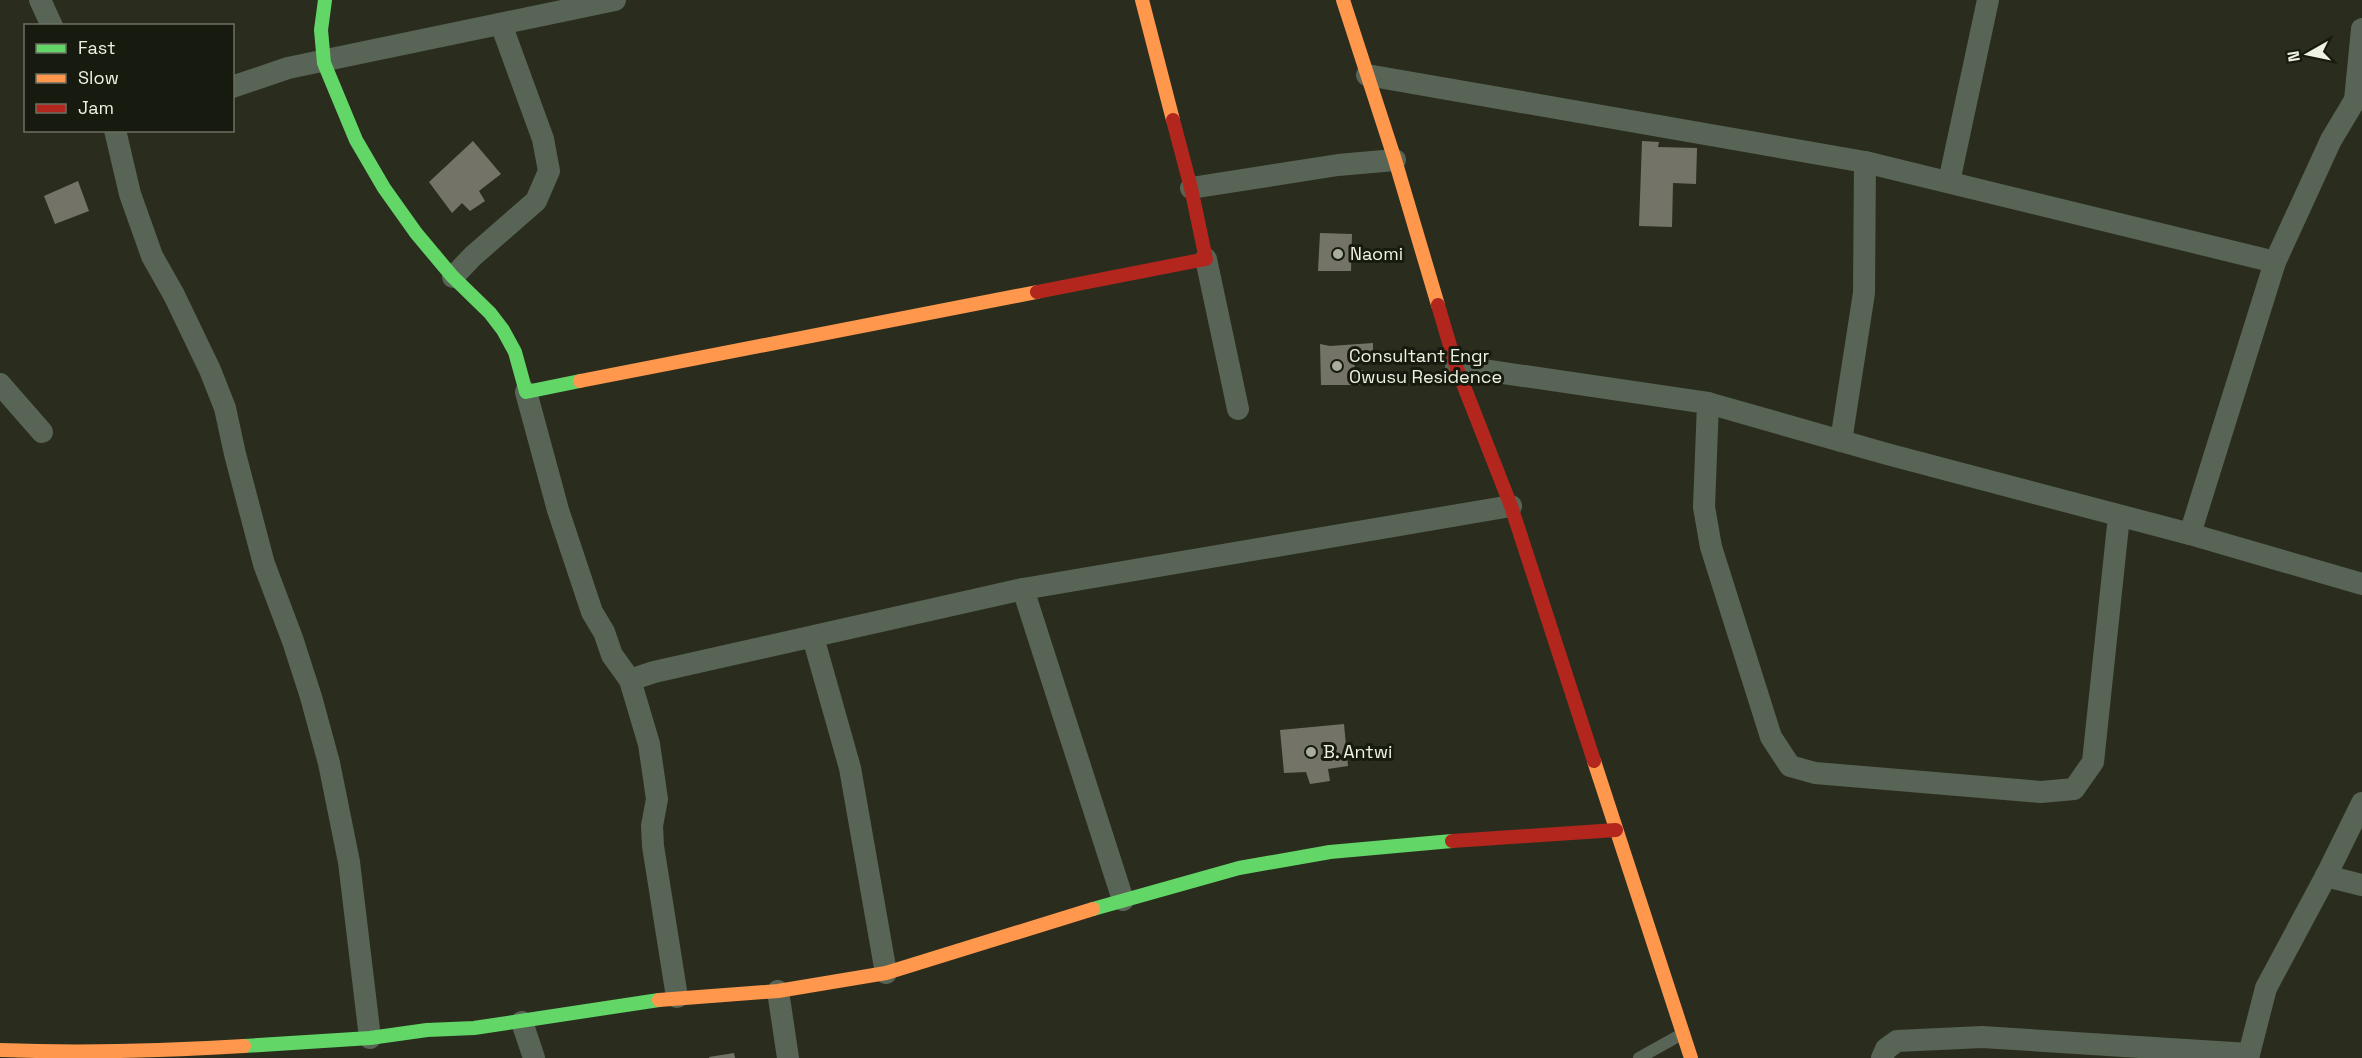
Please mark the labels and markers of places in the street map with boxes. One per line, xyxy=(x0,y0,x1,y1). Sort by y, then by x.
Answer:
place label: Naomi xyxy=(1350,242,1403,265)
marker: Naomi xyxy=(1331,247,1345,261)
place label: Consultant Engr Owusu Residence xyxy=(1349,344,1502,388)
marker: Consultant Engr Owusu Residence xyxy=(1330,359,1344,373)
place label: B. Antwi xyxy=(1323,740,1392,763)
marker: B. Antwi xyxy=(1304,745,1318,759)

